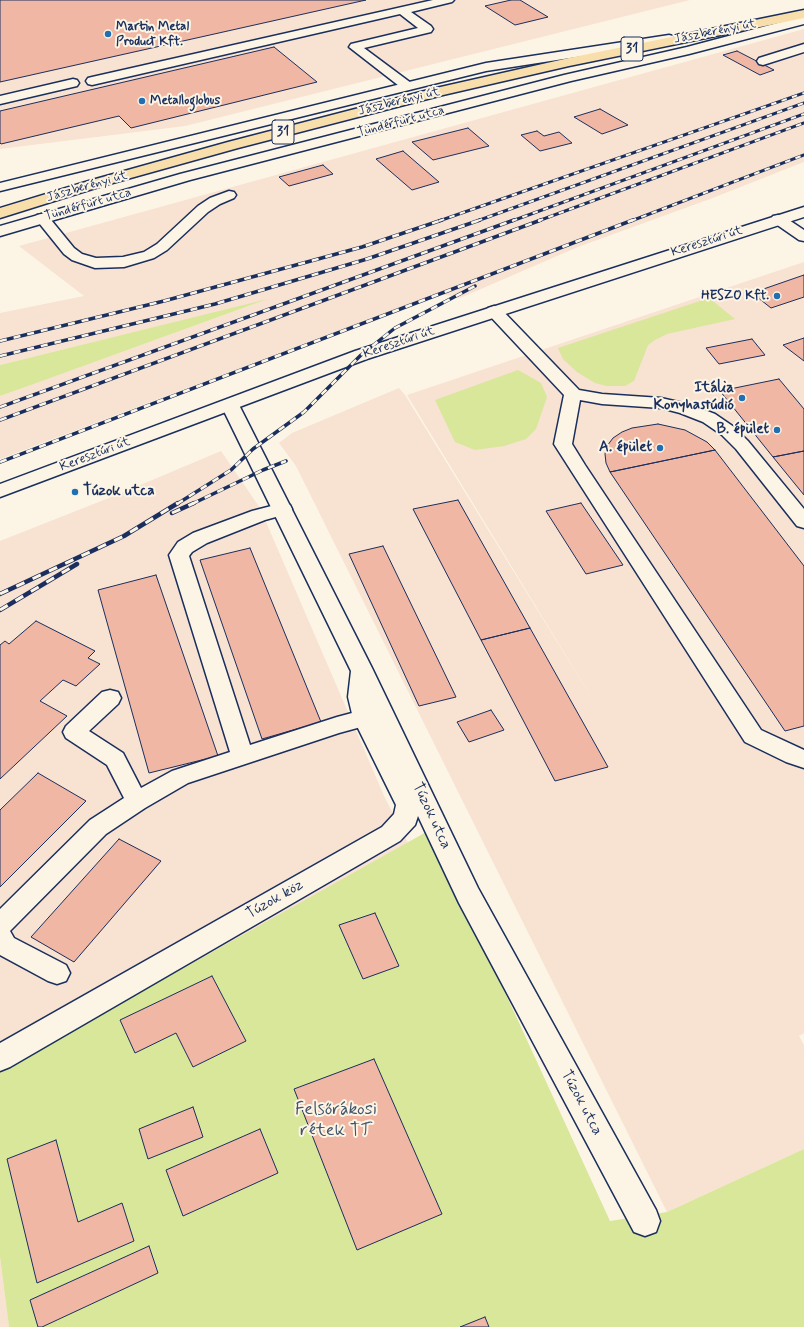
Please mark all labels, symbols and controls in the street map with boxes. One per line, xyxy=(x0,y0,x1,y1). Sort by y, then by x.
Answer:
street label: Jászberényi út xyxy=(673,16,757,48)
place label: Martin Metal Product Kft. xyxy=(116,19,189,50)
marker: Martin Metal Product Kft. xyxy=(103,29,113,39)
road number: 31 xyxy=(621,37,643,61)
street label: Jászberényi út xyxy=(357,84,441,120)
place label: Metalloglobus xyxy=(150,93,220,109)
marker: Metalloglobus xyxy=(137,96,147,106)
street label: Tündérfürt utca xyxy=(356,103,446,141)
road number: 31 xyxy=(272,120,294,144)
street label: Jászberényi út xyxy=(45,168,129,206)
street label: Tündérfürt utca xyxy=(43,185,133,225)
street label: Keresztúri út xyxy=(669,223,745,261)
place label: HESZO Kft. xyxy=(701,288,769,304)
marker: HESZO Kft. xyxy=(772,291,782,301)
street label: Keresztúri út xyxy=(361,324,437,362)
place label: Itália Konyhastúdió xyxy=(653,380,734,415)
marker: Itália Konyhastúdió xyxy=(737,393,747,403)
place label: B. épület xyxy=(716,421,769,439)
marker: B. épület xyxy=(772,425,782,435)
street label: Keresztúri út xyxy=(58,434,132,476)
place label: A. épület xyxy=(599,439,652,457)
marker: A. épület xyxy=(655,443,665,453)
place label: Túzok utca xyxy=(83,483,155,501)
marker: Túzok utca xyxy=(70,487,80,497)
street label: Túzok utca xyxy=(408,780,454,852)
street label: Túzok köz xyxy=(243,876,307,924)
street label: Túzok utca xyxy=(556,1067,606,1139)
park label: Felsőrákosi rétek TT xyxy=(295,1099,377,1142)

